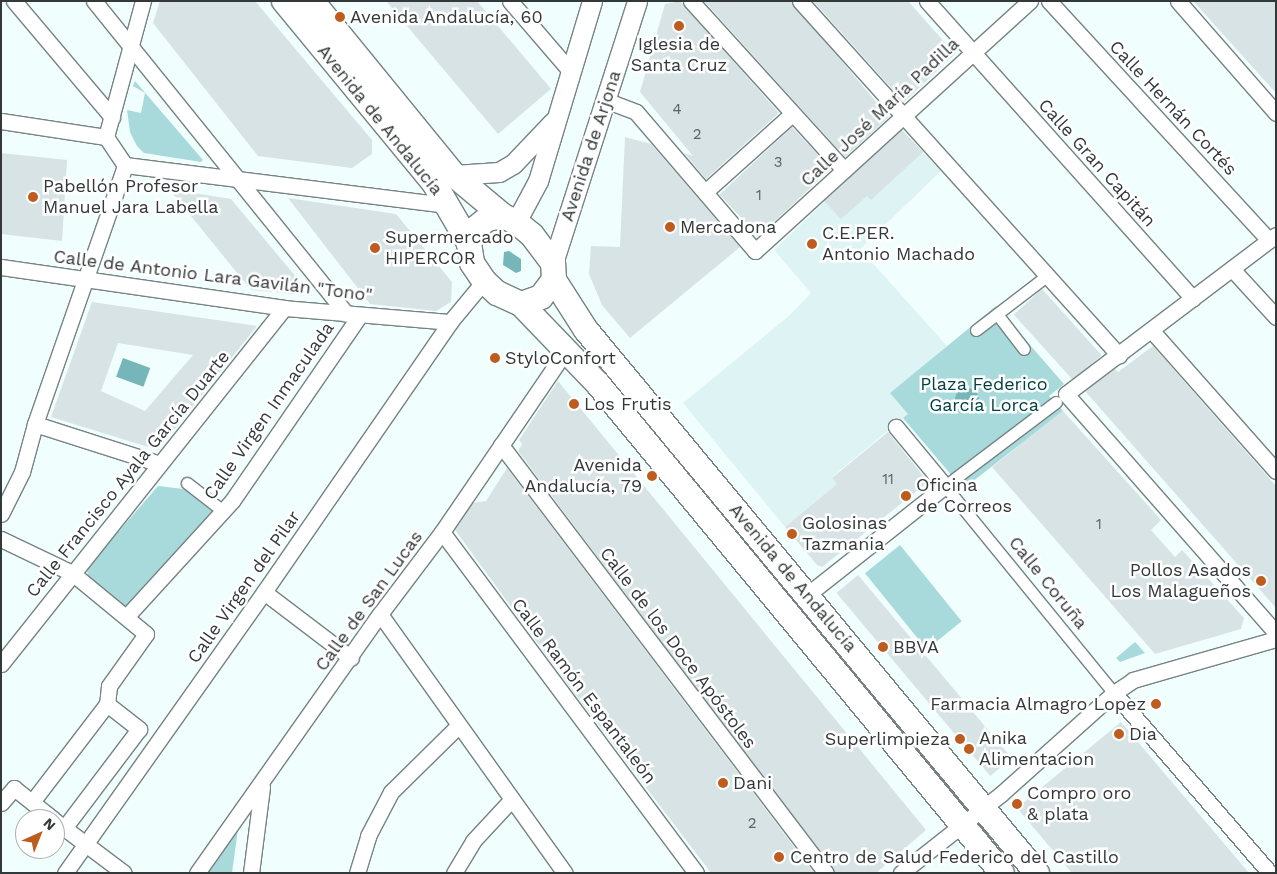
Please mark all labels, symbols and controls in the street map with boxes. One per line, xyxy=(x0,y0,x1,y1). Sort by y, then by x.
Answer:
place label: Avenida Andalucía, 60 xyxy=(350,6,544,28)
marker: Avenida Andalucía, 60 xyxy=(334,11,346,23)
marker: Iglesia de Santa Cruz xyxy=(673,20,685,32)
street label: Calle José María Padilla xyxy=(796,33,964,191)
place label: Iglesia de Santa Cruz xyxy=(631,34,727,76)
street label: Calle Hernán Cortés xyxy=(1105,36,1241,180)
street label: Avenida de Andalucía xyxy=(312,40,448,200)
street label: Avenida de Arjona xyxy=(556,67,626,225)
street label: Calle Gran Capitán xyxy=(1034,94,1160,232)
house number: 4 xyxy=(672,101,682,119)
house number: 2 xyxy=(693,126,701,144)
house number: 3 xyxy=(774,154,782,172)
place label: Pabellón Profesor Manuel Jara Labella xyxy=(43,176,220,218)
house number: 1 xyxy=(756,187,762,205)
marker: Pabellón Profesor Manuel Jara Labella xyxy=(27,191,39,203)
place label: Mercadona xyxy=(680,216,776,238)
marker: Mercadona xyxy=(664,221,676,233)
place label: C.E.PER. Antonio Machado xyxy=(822,223,975,266)
place label: Supermercado HIPERCOR xyxy=(385,227,514,270)
marker: C.E.PER. Antonio Machado xyxy=(806,238,818,250)
marker: Supermercado HIPERCOR xyxy=(369,242,381,254)
street label: Calle de Antonio Lara Gavilán "Tono" xyxy=(52,246,374,306)
street label: Calle Virgen Inmaculada xyxy=(199,318,339,504)
street label: Calle Francisco Ayala García Duarte xyxy=(21,346,235,602)
place label: StyloConfort xyxy=(505,347,616,369)
marker: StyloConfort xyxy=(489,352,501,364)
park label: Plaza Federico García Lorca xyxy=(920,374,1048,416)
place label: Los Frutis xyxy=(584,393,671,415)
marker: Los Frutis xyxy=(568,398,580,410)
place label: Avenida Andalucía, 79 xyxy=(524,455,642,498)
marker: Avenida Andalucía, 79 xyxy=(646,470,658,482)
house number: 11 xyxy=(882,471,894,489)
place label: Oficina de Correos xyxy=(916,475,1012,518)
marker: Oficina de Correos xyxy=(900,490,912,502)
street label: Avenida de Andalucía xyxy=(724,499,862,657)
street label: Calle Virgen del Pilar xyxy=(183,506,305,668)
place label: Golosinas Tazmania xyxy=(802,513,887,556)
house number: 1 xyxy=(1096,516,1102,534)
street label: Calle de San Lucas xyxy=(311,527,427,675)
marker: Golosinas Tazmania xyxy=(786,528,798,540)
street label: Calle Coruña xyxy=(1004,532,1092,634)
street label: Calle de los Doce Apóstoles xyxy=(595,543,761,753)
place label: Pollos Asados Los Malagueños xyxy=(1110,560,1251,602)
marker: Pollos Asados Los Malagueños xyxy=(1255,575,1267,587)
street label: Calle Ramón Espantaleón xyxy=(507,594,661,788)
place label: BBVA xyxy=(893,636,939,658)
marker: BBVA xyxy=(877,641,889,653)
place label: Farmacia Almagro Lopez xyxy=(929,693,1146,715)
marker: Farmacia Almagro Lopez xyxy=(1150,698,1162,710)
place label: Dia xyxy=(1129,723,1157,745)
place label: Superlimpieza xyxy=(825,728,950,750)
place label: Anika Alimentacion xyxy=(979,728,1094,771)
marker: Dia xyxy=(1113,728,1125,740)
marker: Superlimpieza xyxy=(954,733,966,745)
marker: Anika Alimentacion xyxy=(963,743,975,755)
place label: Dani xyxy=(733,772,772,794)
marker: Dani xyxy=(717,777,729,789)
place label: Compro oro & plata xyxy=(1027,783,1131,826)
marker: Compro oro & plata xyxy=(1011,798,1023,810)
north arrow xyxy=(15,809,65,859)
text: N xyxy=(40,815,59,833)
house number: 2 xyxy=(748,815,756,833)
place label: Centro de Salud Federico del Castillo xyxy=(790,846,1119,868)
marker: Centro de Salud Federico del Castillo xyxy=(772,850,786,864)

